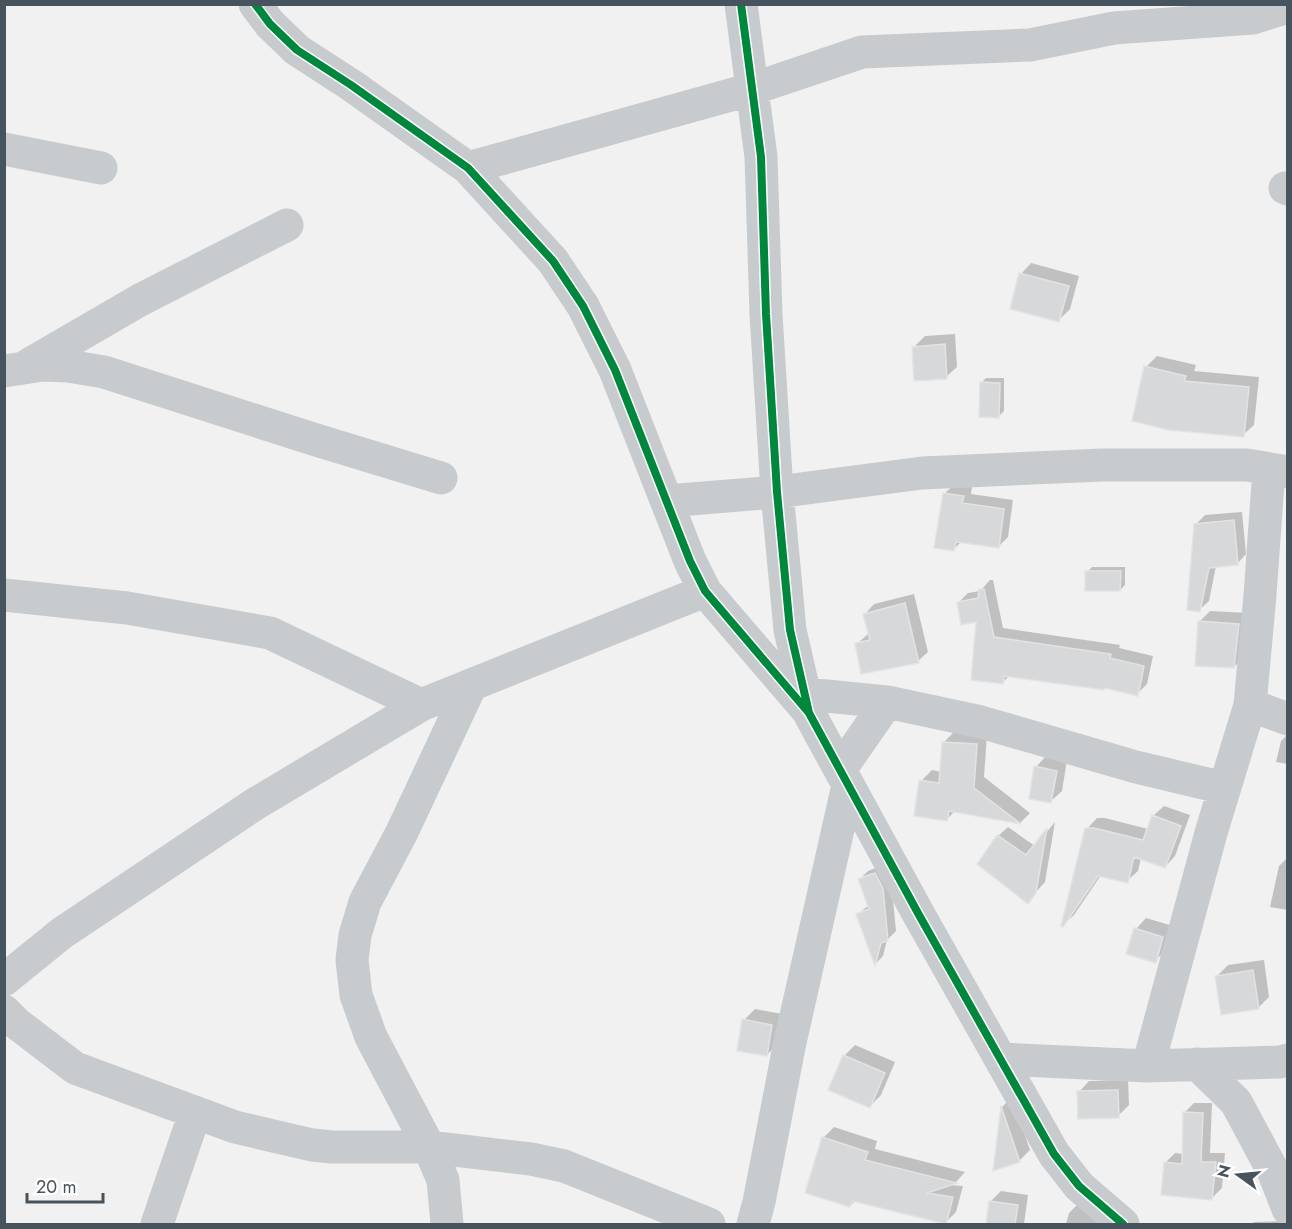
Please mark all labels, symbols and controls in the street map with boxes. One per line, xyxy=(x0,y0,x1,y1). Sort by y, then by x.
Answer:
north arrow xyxy=(1208,1145,1268,1205)
text: N xyxy=(1211,1162,1237,1180)
scale bar xyxy=(27,1166,104,1204)
text: 20 m xyxy=(36,1174,76,1200)

